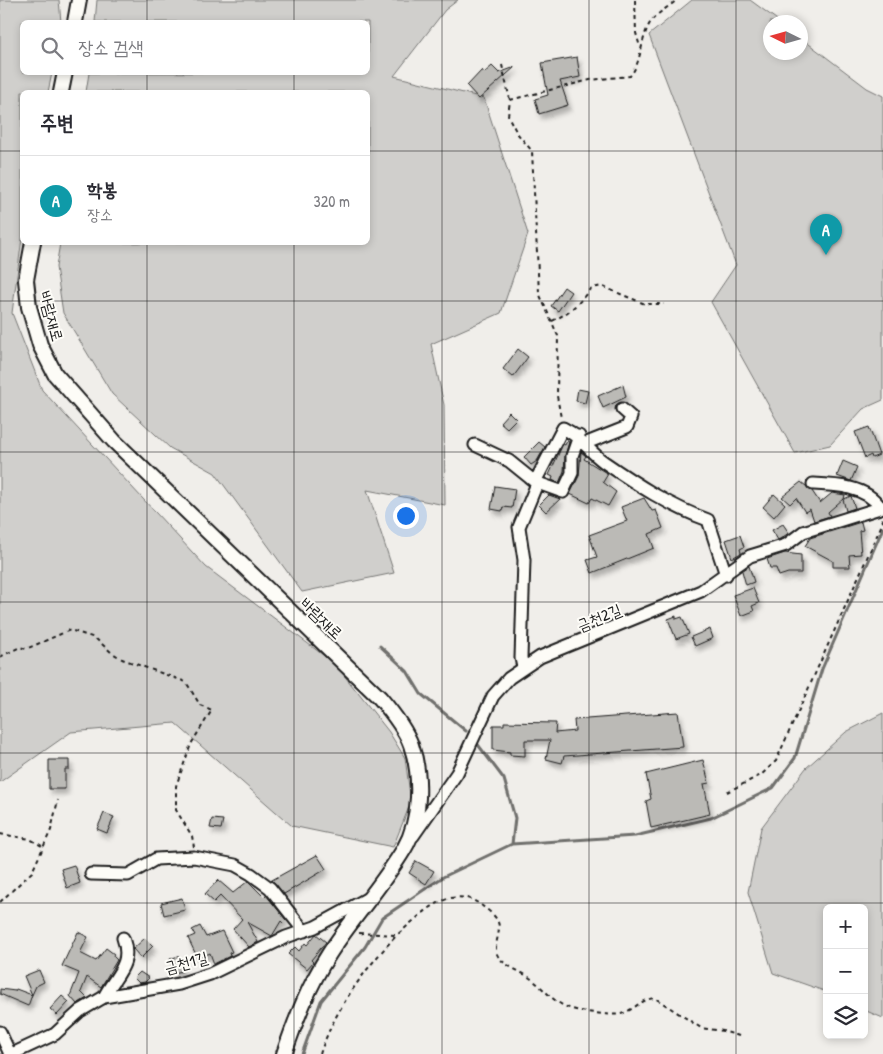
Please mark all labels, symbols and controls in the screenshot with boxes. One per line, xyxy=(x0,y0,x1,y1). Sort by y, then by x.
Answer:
north arrow xyxy=(763,15,808,60)
search box xyxy=(20,20,370,75)
icon: search xyxy=(38,34,66,62)
text: 장소 검색 xyxy=(78,34,144,60)
text: 주변 xyxy=(40,108,74,137)
text: 학봉 xyxy=(87,176,118,202)
text: A xyxy=(52,190,60,212)
text: 320 m xyxy=(314,190,350,212)
text: 장소 xyxy=(87,203,113,225)
pin: A xyxy=(810,214,842,255)
street label: 바람재로 xyxy=(35,288,69,344)
your location xyxy=(393,503,419,529)
street label: 바람재로 xyxy=(296,592,348,644)
street label: 금천2길 xyxy=(573,598,625,636)
map controls xyxy=(823,904,868,1039)
button: + xyxy=(823,904,868,949)
street label: 금천1길 xyxy=(162,946,210,978)
button: − xyxy=(823,949,868,994)
button: layers xyxy=(823,994,868,1039)

